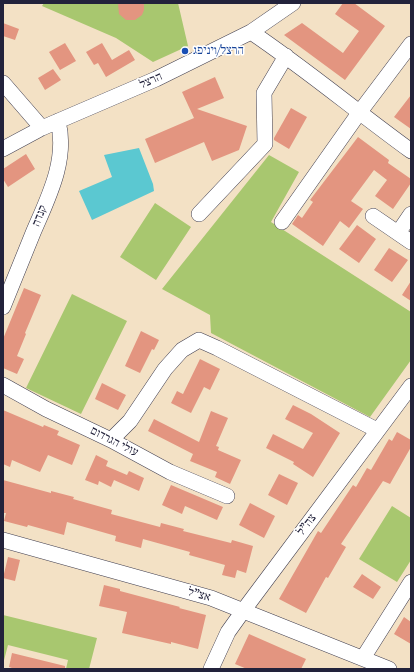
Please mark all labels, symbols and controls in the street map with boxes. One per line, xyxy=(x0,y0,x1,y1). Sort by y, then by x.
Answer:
place label: הרצל/ויניפג xyxy=(193,44,244,58)
marker: הרצל/ויניפג xyxy=(180,46,190,56)
street label: הרצל xyxy=(137,70,165,92)
street label: קנדה xyxy=(29,203,51,229)
street label: עולי הגרדום xyxy=(88,424,140,460)
street label: צה"ל xyxy=(294,511,320,539)
street label: אצ"ל xyxy=(186,585,212,605)

